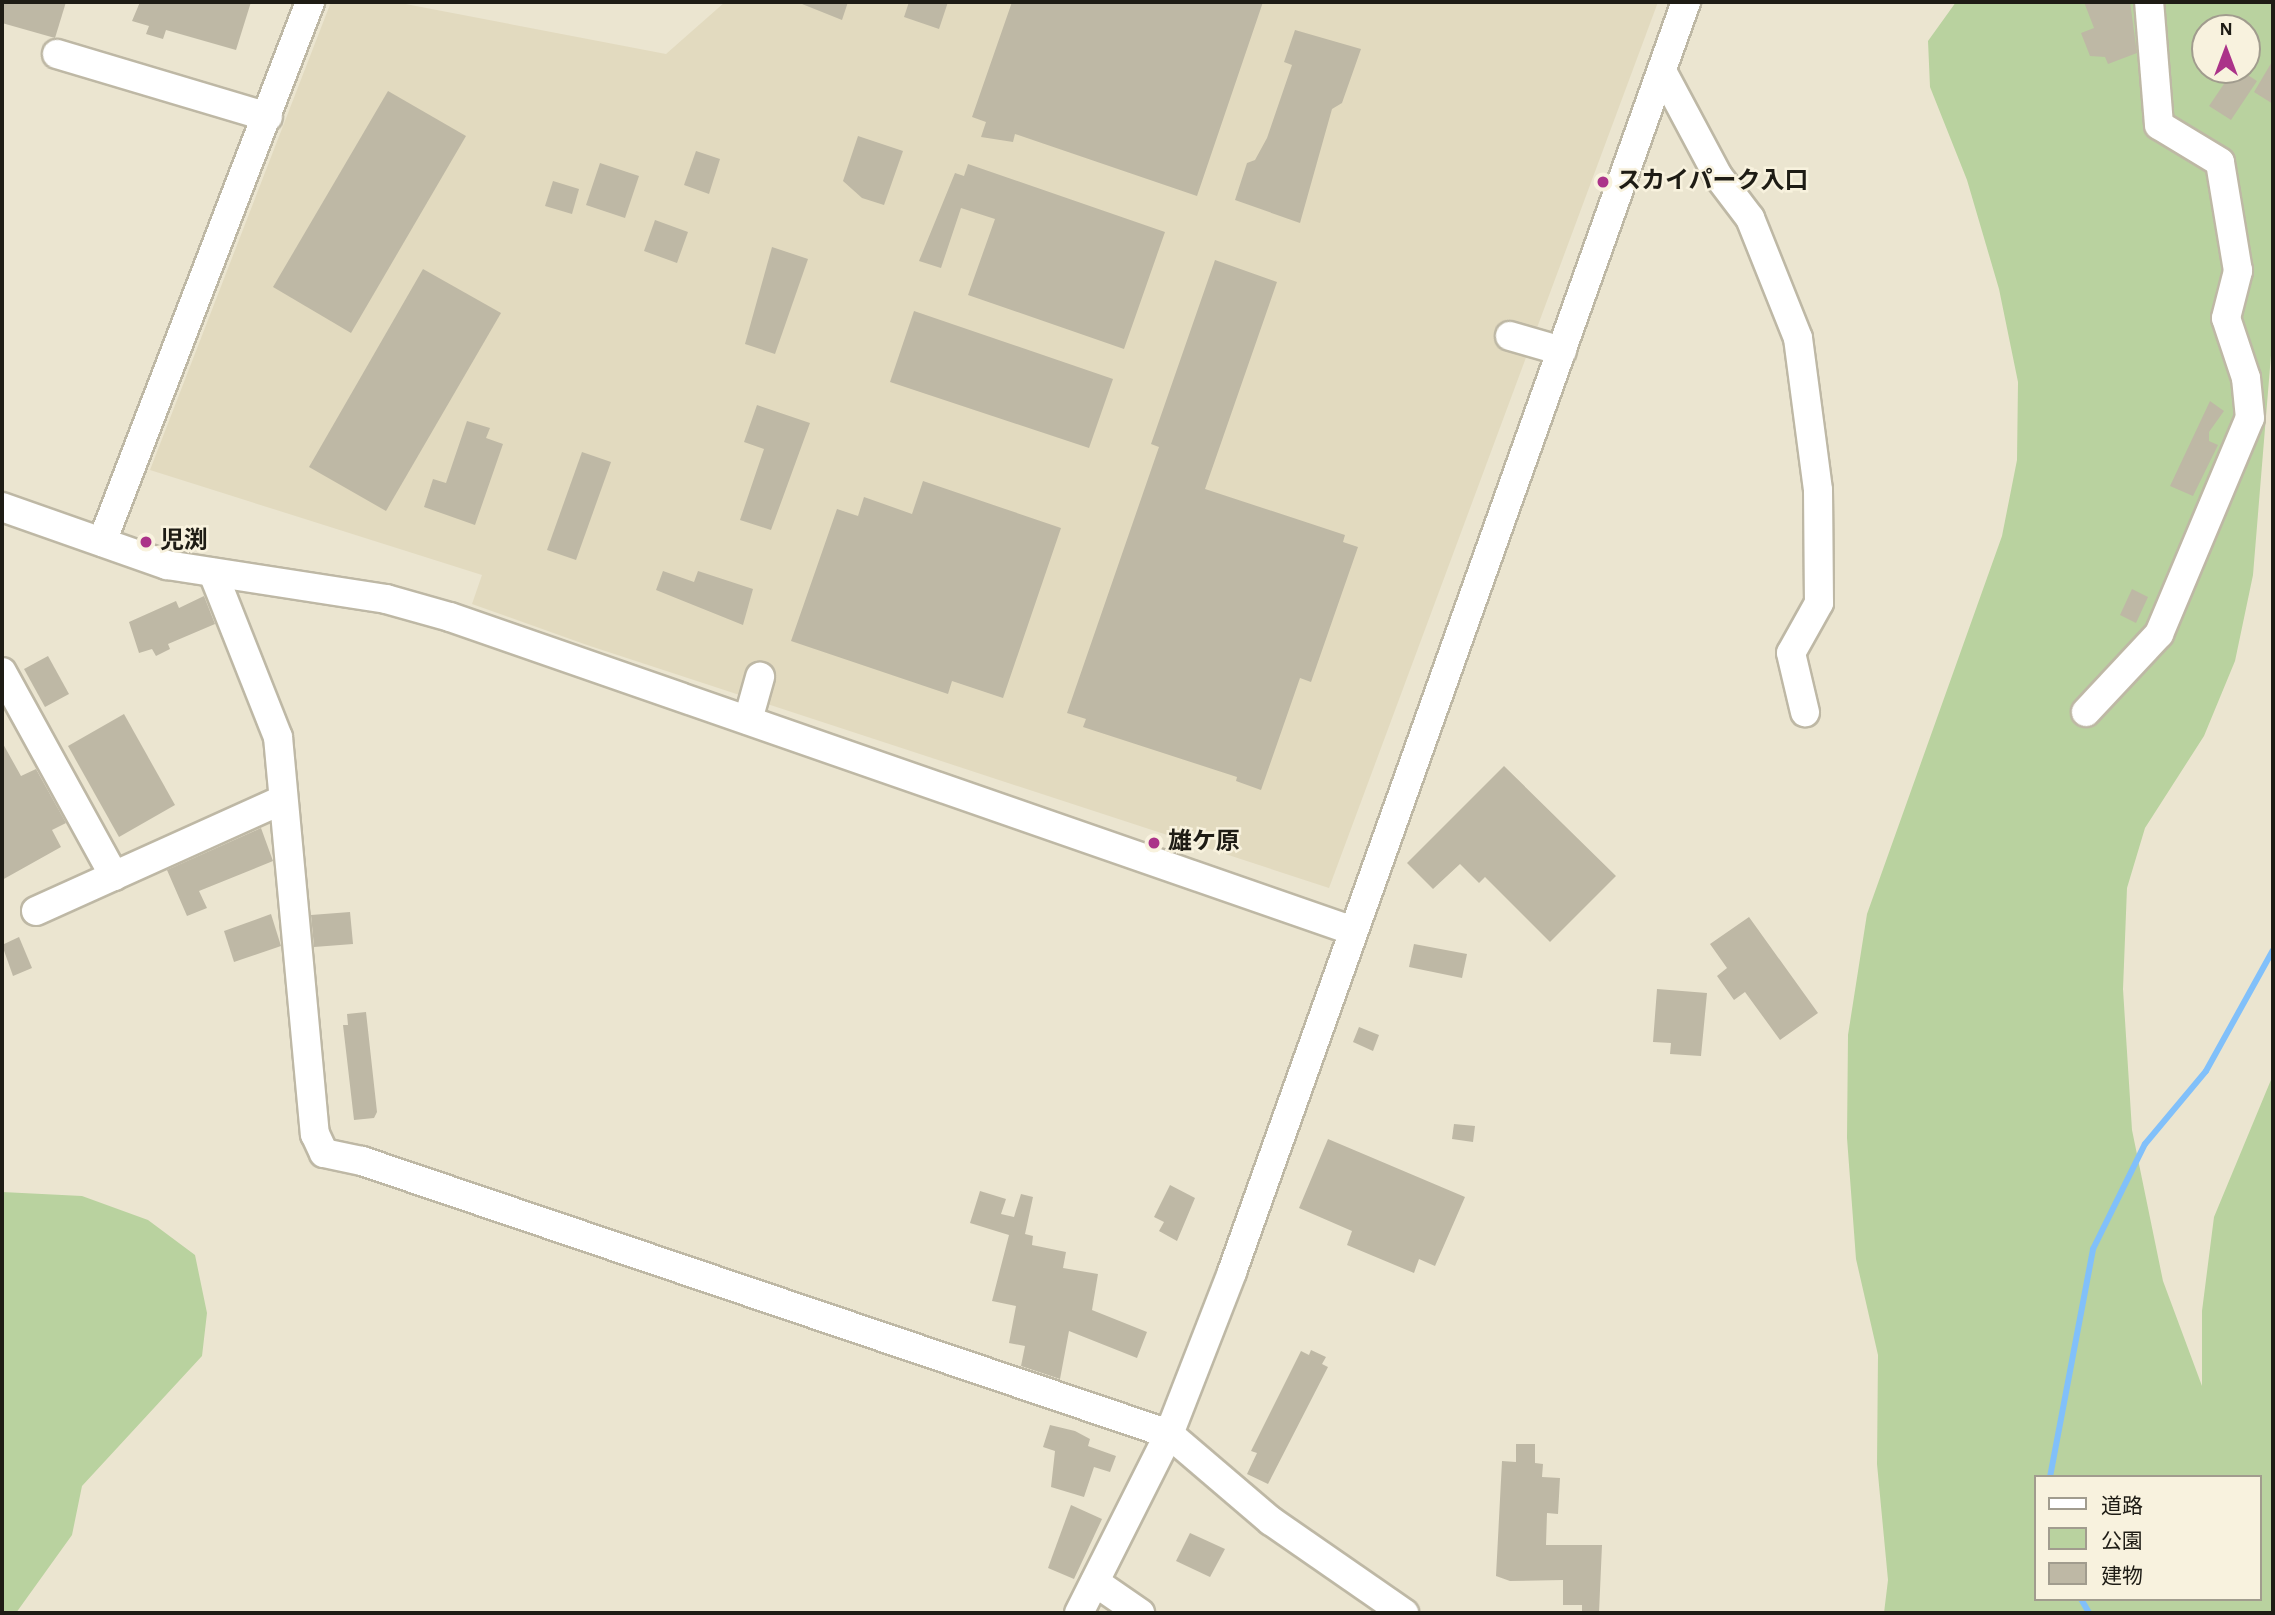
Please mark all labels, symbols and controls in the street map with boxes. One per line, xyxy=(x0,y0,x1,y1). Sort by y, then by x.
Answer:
north arrow xyxy=(2191,14,2261,84)
text: N xyxy=(2219,20,2233,39)
place label: スカイパーク入口 xyxy=(1617,168,1809,196)
marker: スカイパーク入口 xyxy=(1595,174,1611,190)
place label: 児渕 xyxy=(160,528,208,556)
marker: 児渕 xyxy=(138,534,154,550)
place label: 雄ケ原 xyxy=(1168,829,1240,857)
marker: 雄ケ原 xyxy=(1146,835,1162,851)
legend xyxy=(2034,1475,2261,1601)
text: 道路 xyxy=(2101,1496,2143,1517)
text: 公園 xyxy=(2101,1531,2143,1552)
text: 建物 xyxy=(2101,1566,2143,1587)

